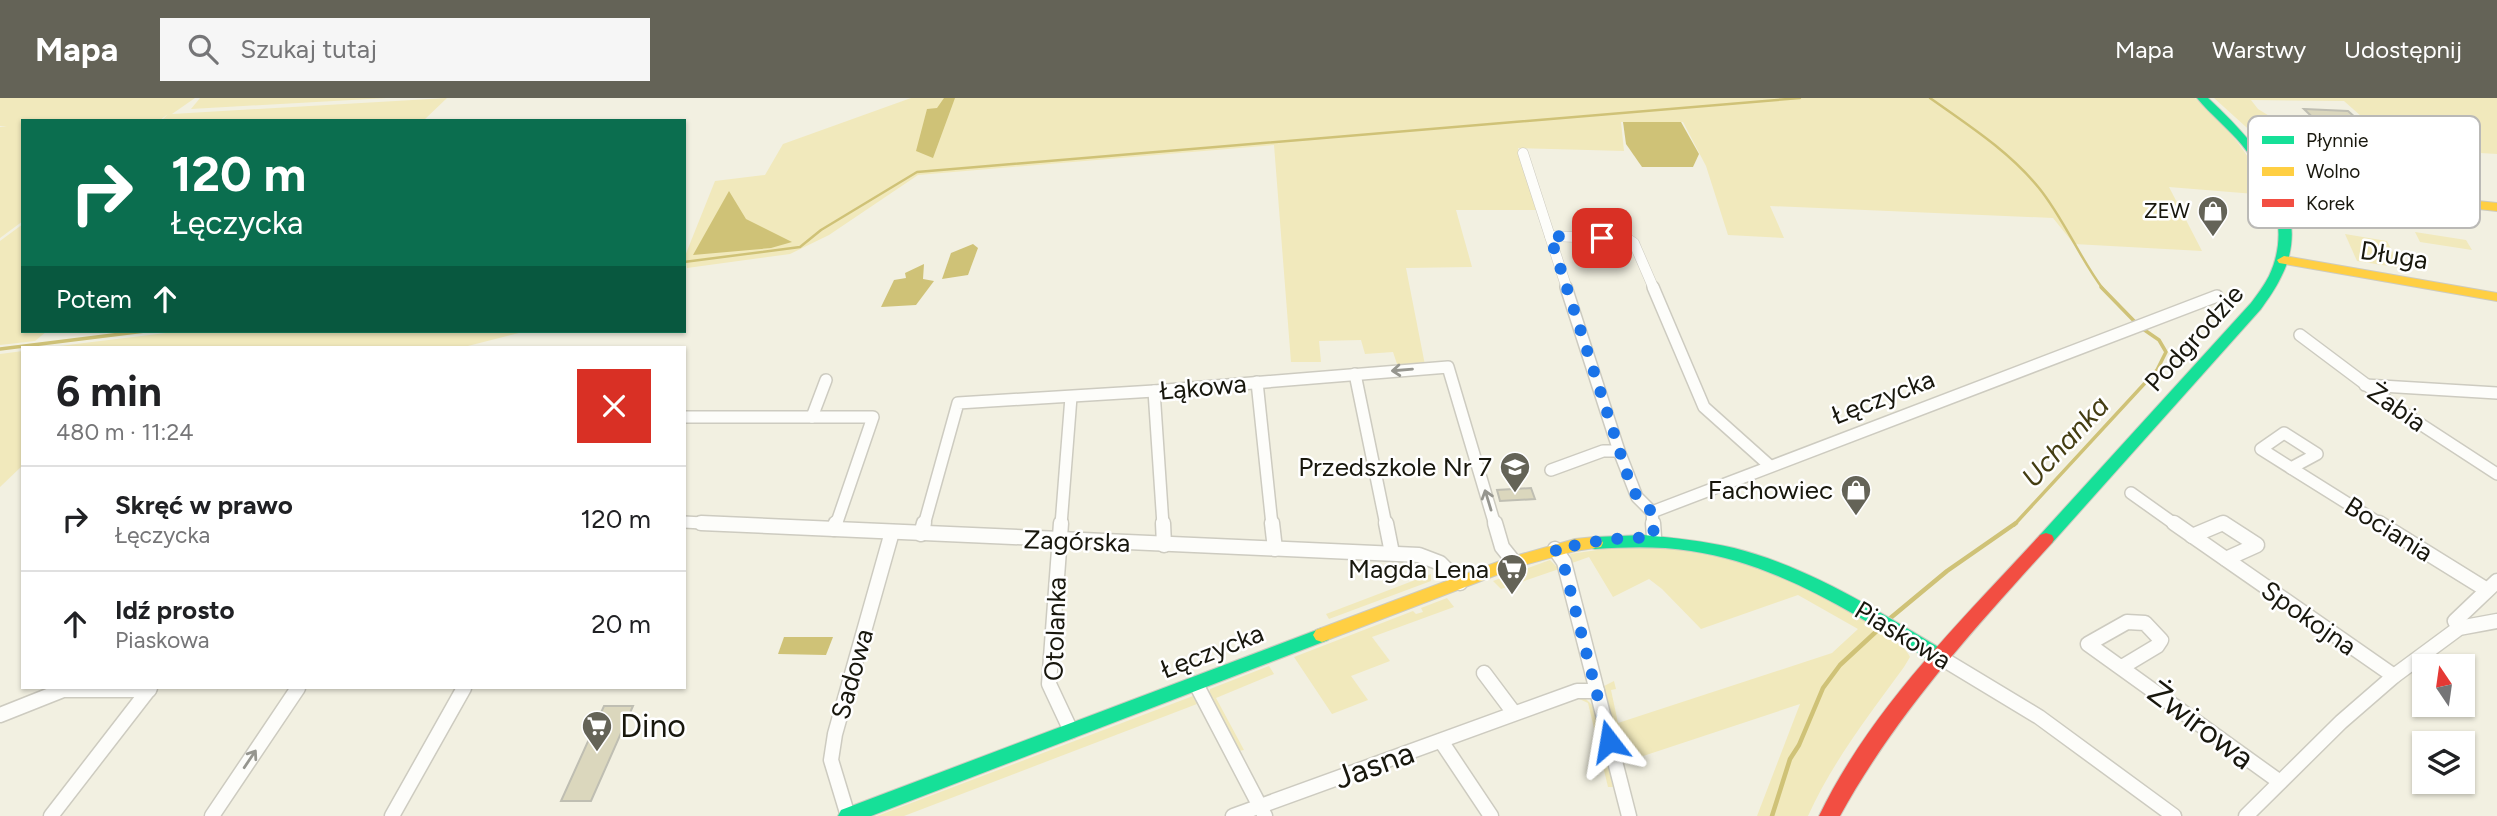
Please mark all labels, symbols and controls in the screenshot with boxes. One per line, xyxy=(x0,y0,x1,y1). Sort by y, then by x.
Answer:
search box xyxy=(160,18,650,81)
text: Mapa xyxy=(35,30,118,69)
icon: search xyxy=(184,30,222,68)
text: Szukaj tutaj xyxy=(240,33,377,65)
text: Mapa xyxy=(2115,35,2174,64)
text: Warstwy xyxy=(2212,35,2306,64)
text: Udostępnij xyxy=(2344,35,2462,64)
legend xyxy=(2248,116,2480,228)
text: Płynnie xyxy=(2306,129,2368,152)
text: 120 m xyxy=(171,144,306,203)
icon: right xyxy=(56,147,147,238)
text: Wolno xyxy=(2306,160,2360,183)
text: Korek xyxy=(2306,192,2355,215)
shop icon: ZEW xyxy=(2196,194,2230,238)
place label: ZEW xyxy=(2144,198,2190,223)
text: Łęczycka xyxy=(171,204,303,242)
pin xyxy=(1572,208,1632,268)
icon: arrive xyxy=(1583,219,1621,257)
street label: Długa xyxy=(2358,234,2430,276)
street label: Podgrodzie xyxy=(2138,278,2250,398)
icon: ahead xyxy=(146,280,184,318)
text: Potem xyxy=(56,283,132,315)
street label: Łęczycka xyxy=(1827,363,1939,431)
one-way arrow xyxy=(1391,364,1414,377)
text: 6 min xyxy=(56,366,162,417)
street label: Łąkowa xyxy=(1158,367,1248,407)
button: close xyxy=(577,369,651,443)
street label: Żabia xyxy=(2361,375,2433,439)
water label: Uchanka xyxy=(2014,388,2116,494)
text: 480 m · 11:24 xyxy=(56,418,194,446)
school or university icon: Przedszkole Nr 7 xyxy=(1498,450,1532,494)
place label: Przedszkole Nr 7 xyxy=(1298,451,1492,483)
shop icon: Fachowiec xyxy=(1839,473,1873,517)
place label: Fachowiec xyxy=(1708,474,1833,506)
text: Skręć w prawo xyxy=(115,489,293,521)
one-way arrow xyxy=(1480,489,1493,511)
street label: Bociania xyxy=(2339,489,2439,569)
icon: right xyxy=(56,500,94,538)
text: 120 m xyxy=(581,503,651,535)
text: Łęczycka xyxy=(115,521,210,549)
street label: Zagórska xyxy=(1023,523,1131,559)
supermarket icon: Magda Lena xyxy=(1495,552,1529,596)
place label: Magda Lena xyxy=(1348,553,1489,585)
street label: Spokojna xyxy=(2255,574,2363,662)
street label: Otolanka xyxy=(1037,576,1073,682)
text: Idź prosto xyxy=(115,594,235,626)
street label: Piaskowa xyxy=(1849,594,1957,676)
icon: ahead xyxy=(56,605,94,643)
text: 20 m xyxy=(591,608,651,640)
street label: Łęczycka xyxy=(1156,617,1268,685)
street label: Sadowa xyxy=(824,625,880,723)
text: Piaskowa xyxy=(115,626,210,654)
north arrow xyxy=(2412,654,2474,718)
map controls xyxy=(2412,654,2475,794)
street label: Żwirowa xyxy=(2140,673,2262,777)
position arrow xyxy=(1572,704,1646,778)
place label: Dino xyxy=(620,707,686,745)
supermarket icon: Dino xyxy=(580,709,614,753)
button: layers xyxy=(2412,731,2475,794)
street label: Jasna xyxy=(1329,733,1419,797)
one-way arrow xyxy=(243,750,257,769)

